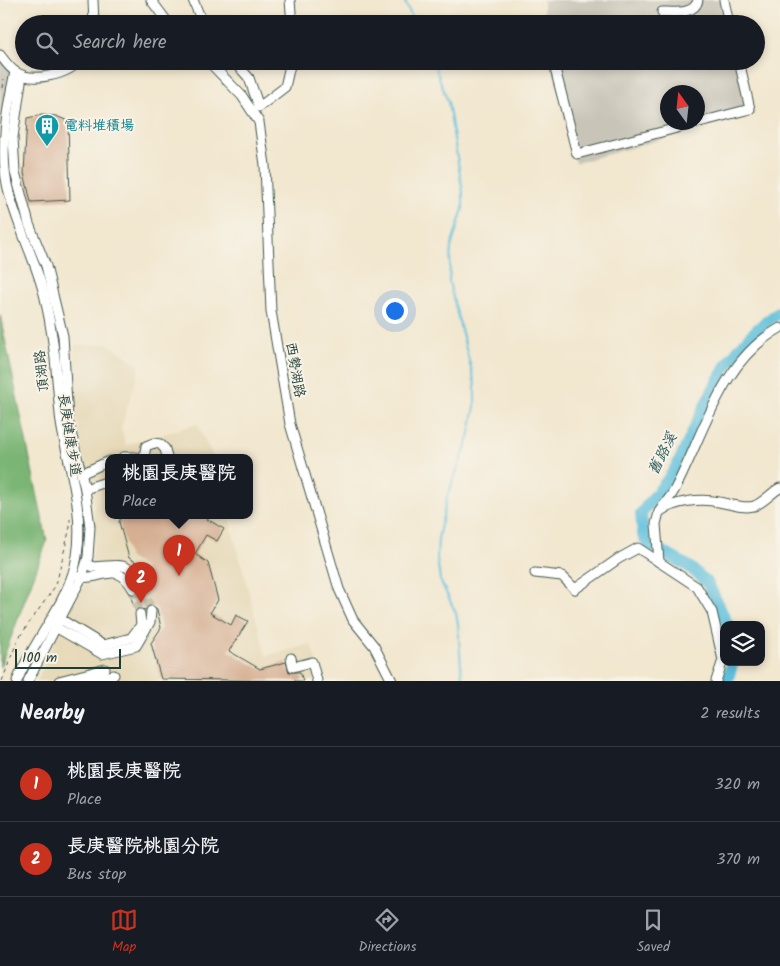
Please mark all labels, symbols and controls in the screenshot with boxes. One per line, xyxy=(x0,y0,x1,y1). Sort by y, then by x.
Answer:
search box xyxy=(15,15,765,70)
text: Search here xyxy=(73,28,167,58)
icon: search xyxy=(33,29,61,57)
north arrow xyxy=(660,85,705,130)
building icon: 電料堆積場 xyxy=(34,113,60,147)
place label: 電料堆積場 xyxy=(64,115,134,137)
your location xyxy=(382,298,408,324)
street label: 西勢湖路 xyxy=(279,341,311,399)
street label: 頂湖路 xyxy=(29,349,55,393)
street label: 長庚健康步道 xyxy=(52,392,86,478)
water label: 舊路溪 xyxy=(642,428,684,480)
popup xyxy=(105,454,253,519)
text: 桃園長庚醫院 xyxy=(122,459,236,489)
text: Place xyxy=(122,489,156,514)
pin: 1 xyxy=(163,535,195,576)
pin: 2 xyxy=(125,562,157,603)
map controls xyxy=(720,621,765,666)
button: layers xyxy=(720,621,765,666)
scale bar xyxy=(15,646,121,669)
text: 100 m xyxy=(22,647,57,669)
text: Nearby xyxy=(20,697,85,730)
text: 2 results xyxy=(700,701,760,726)
text: 桃園長庚醫院 xyxy=(67,757,181,787)
text: 1 xyxy=(34,772,38,797)
text: 320 m xyxy=(714,772,760,797)
text: Place xyxy=(67,787,101,812)
text: 長庚醫院桃園分院 xyxy=(67,832,219,862)
text: 2 xyxy=(31,847,41,872)
text: 370 m xyxy=(716,847,760,872)
text: Bus stop xyxy=(67,862,126,887)
tab: Map xyxy=(110,906,138,958)
tab: Directions xyxy=(358,906,416,958)
tab: Saved xyxy=(637,906,670,958)

